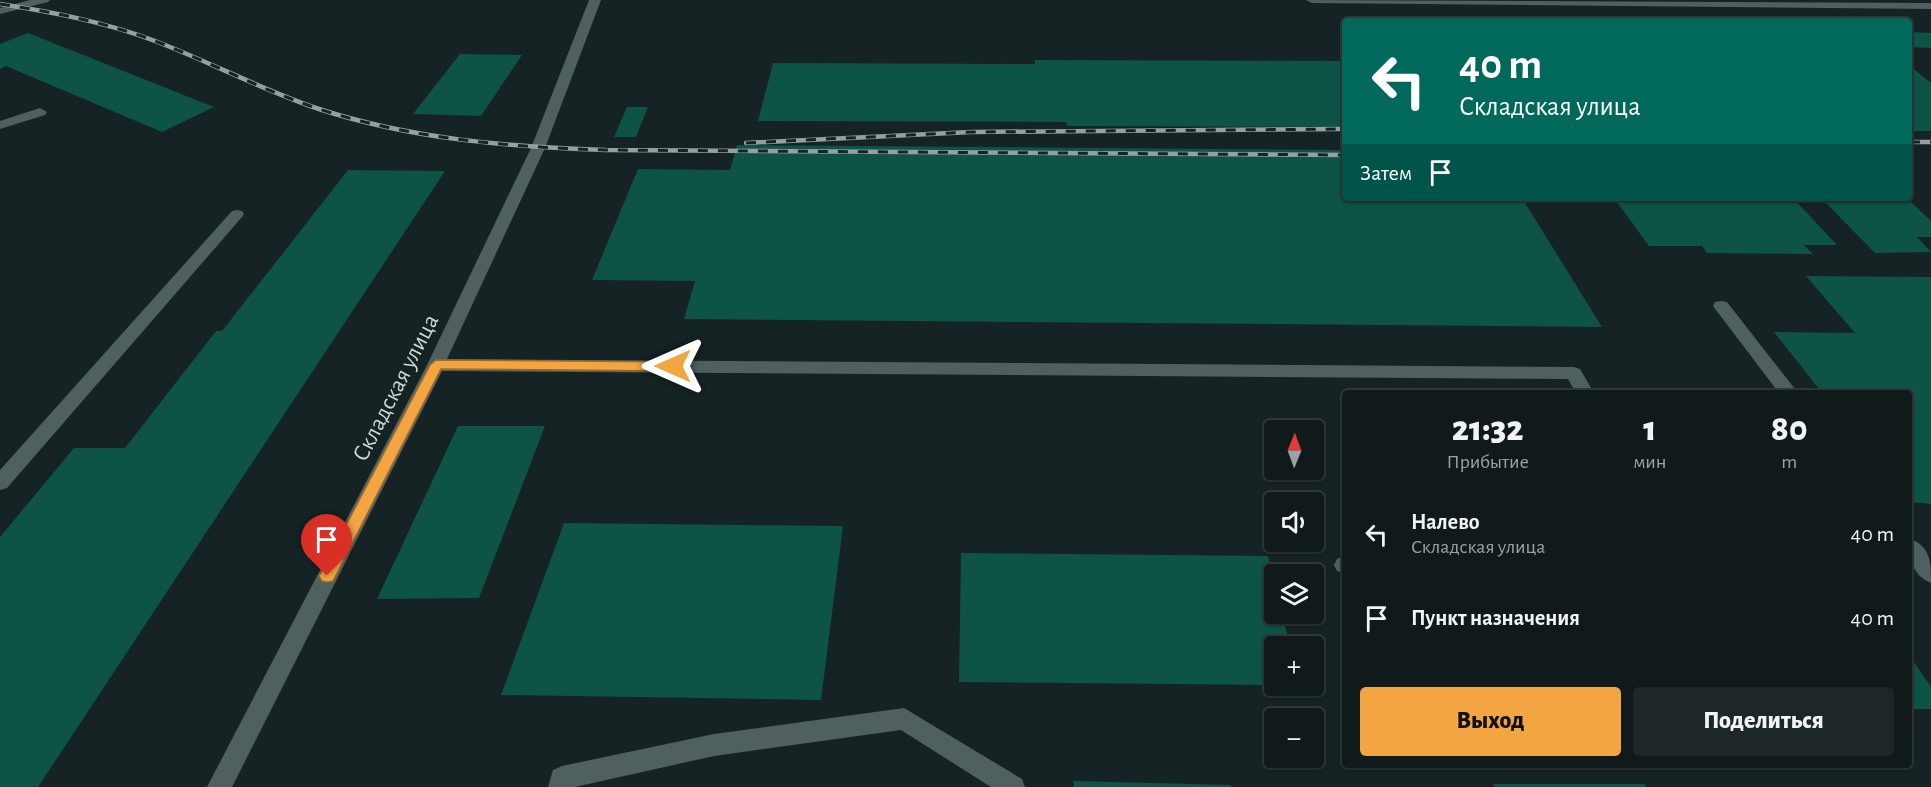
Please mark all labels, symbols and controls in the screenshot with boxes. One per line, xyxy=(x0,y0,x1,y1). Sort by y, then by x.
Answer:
icon: left xyxy=(1360,42,1438,120)
text: 40 m xyxy=(1459,44,1542,86)
text: Складская улица xyxy=(1459,93,1641,120)
icon: arrive xyxy=(1424,156,1457,189)
text: Затем xyxy=(1360,162,1412,184)
street label: Складская улица xyxy=(349,311,443,465)
position arrow xyxy=(641,334,705,398)
text: 21:32 xyxy=(1452,411,1524,447)
text: 1 xyxy=(1643,411,1656,447)
text: 80 xyxy=(1771,411,1808,447)
north arrow xyxy=(1264,420,1324,480)
map controls xyxy=(1264,420,1324,768)
text: Прибытие xyxy=(1446,452,1529,472)
text: мин xyxy=(1633,452,1666,472)
text: m xyxy=(1781,452,1797,472)
button: sound xyxy=(1264,492,1324,552)
text: Налево xyxy=(1411,511,1480,533)
pin xyxy=(301,514,352,576)
icon: left xyxy=(1360,518,1393,551)
icon: arrive xyxy=(310,523,343,556)
text: 40 m xyxy=(1851,523,1894,545)
text: Складская улица xyxy=(1411,537,1545,557)
button: layers xyxy=(1264,564,1324,624)
icon: arrive xyxy=(1360,602,1393,635)
text: Пункт назначения xyxy=(1411,607,1580,629)
text: 40 m xyxy=(1851,607,1894,629)
button: + xyxy=(1264,636,1324,696)
button: Выход xyxy=(1360,687,1621,756)
button: Поделиться xyxy=(1633,687,1894,756)
button: − xyxy=(1264,708,1324,768)

